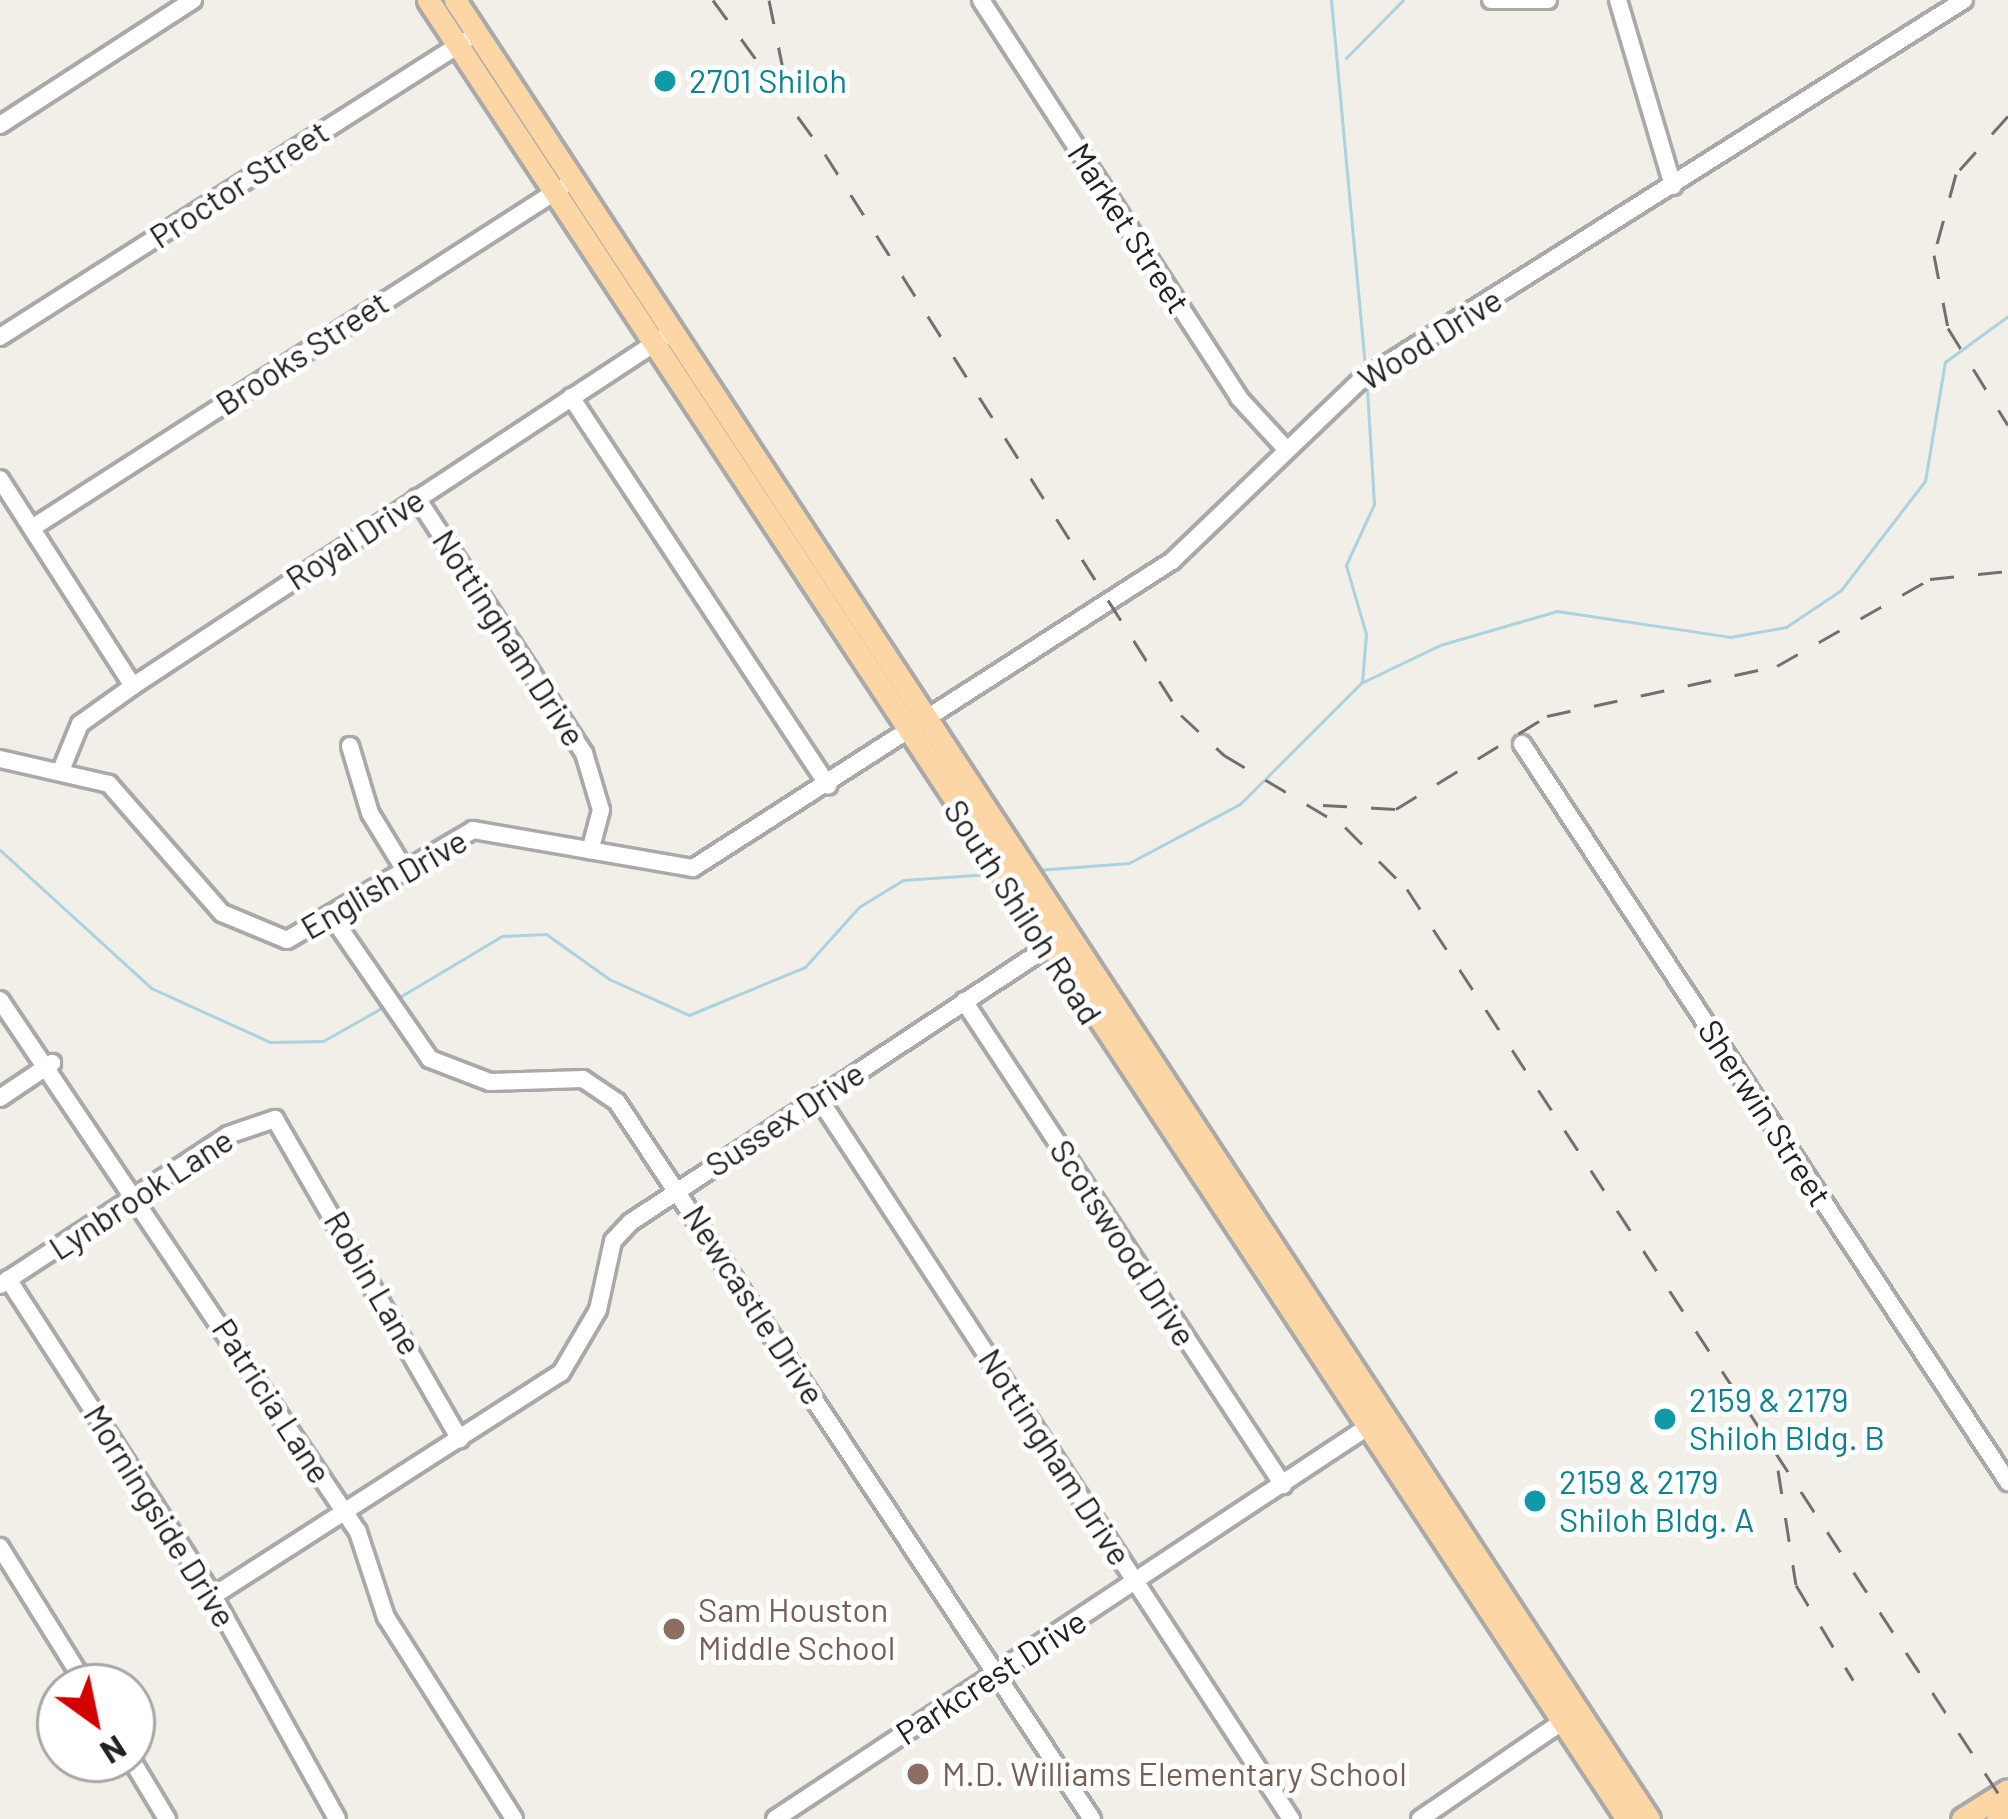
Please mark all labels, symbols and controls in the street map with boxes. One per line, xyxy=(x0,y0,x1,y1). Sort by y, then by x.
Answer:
place label: 2701 Shiloh xyxy=(689,61,847,101)
marker: 2701 Shiloh xyxy=(652,68,678,94)
street label: Proctor Street xyxy=(142,112,336,256)
street label: Market Street xyxy=(1059,136,1199,320)
street label: Wood Drive xyxy=(1351,279,1509,399)
street label: Brooks Street xyxy=(208,283,396,423)
street label: Royal Drive xyxy=(278,480,432,598)
street label: Nottingham Drive xyxy=(424,522,594,754)
street label: South Shiloh Road xyxy=(936,792,1110,1032)
street label: English Drive xyxy=(294,821,474,947)
street label: Sherwin Street xyxy=(1690,1012,1840,1214)
street label: Sussex Drive xyxy=(698,1053,872,1185)
street label: Lynbrook Lane xyxy=(42,1120,240,1268)
street label: Scotswood Drive xyxy=(1041,1132,1205,1354)
street label: Newcastle Drive xyxy=(675,1198,833,1412)
street label: Robin Lane xyxy=(316,1204,430,1362)
street label: Patricia Lane xyxy=(204,1311,340,1491)
street label: Nottingham Drive xyxy=(970,1341,1140,1573)
place label: 2159 & 2179 Shiloh Bldg. B xyxy=(1689,1380,1885,1458)
street label: Morningside Drive xyxy=(76,1397,244,1635)
marker: 2159 & 2179 Shiloh Bldg. B xyxy=(1652,1406,1678,1432)
place label: 2159 & 2179 Shiloh Bldg. A xyxy=(1559,1462,1754,1540)
marker: 2159 & 2179 Shiloh Bldg. A xyxy=(1522,1488,1548,1514)
place label: Sam Houston Middle School xyxy=(698,1590,895,1668)
street label: Parkcrest Drive xyxy=(889,1601,1093,1753)
marker: Sam Houston Middle School xyxy=(661,1616,687,1642)
north arrow xyxy=(36,1663,156,1783)
text: N xyxy=(94,1728,134,1773)
place label: M.D. Williams Elementary School xyxy=(942,1754,1407,1794)
marker: M.D. Williams Elementary School xyxy=(905,1761,931,1787)

